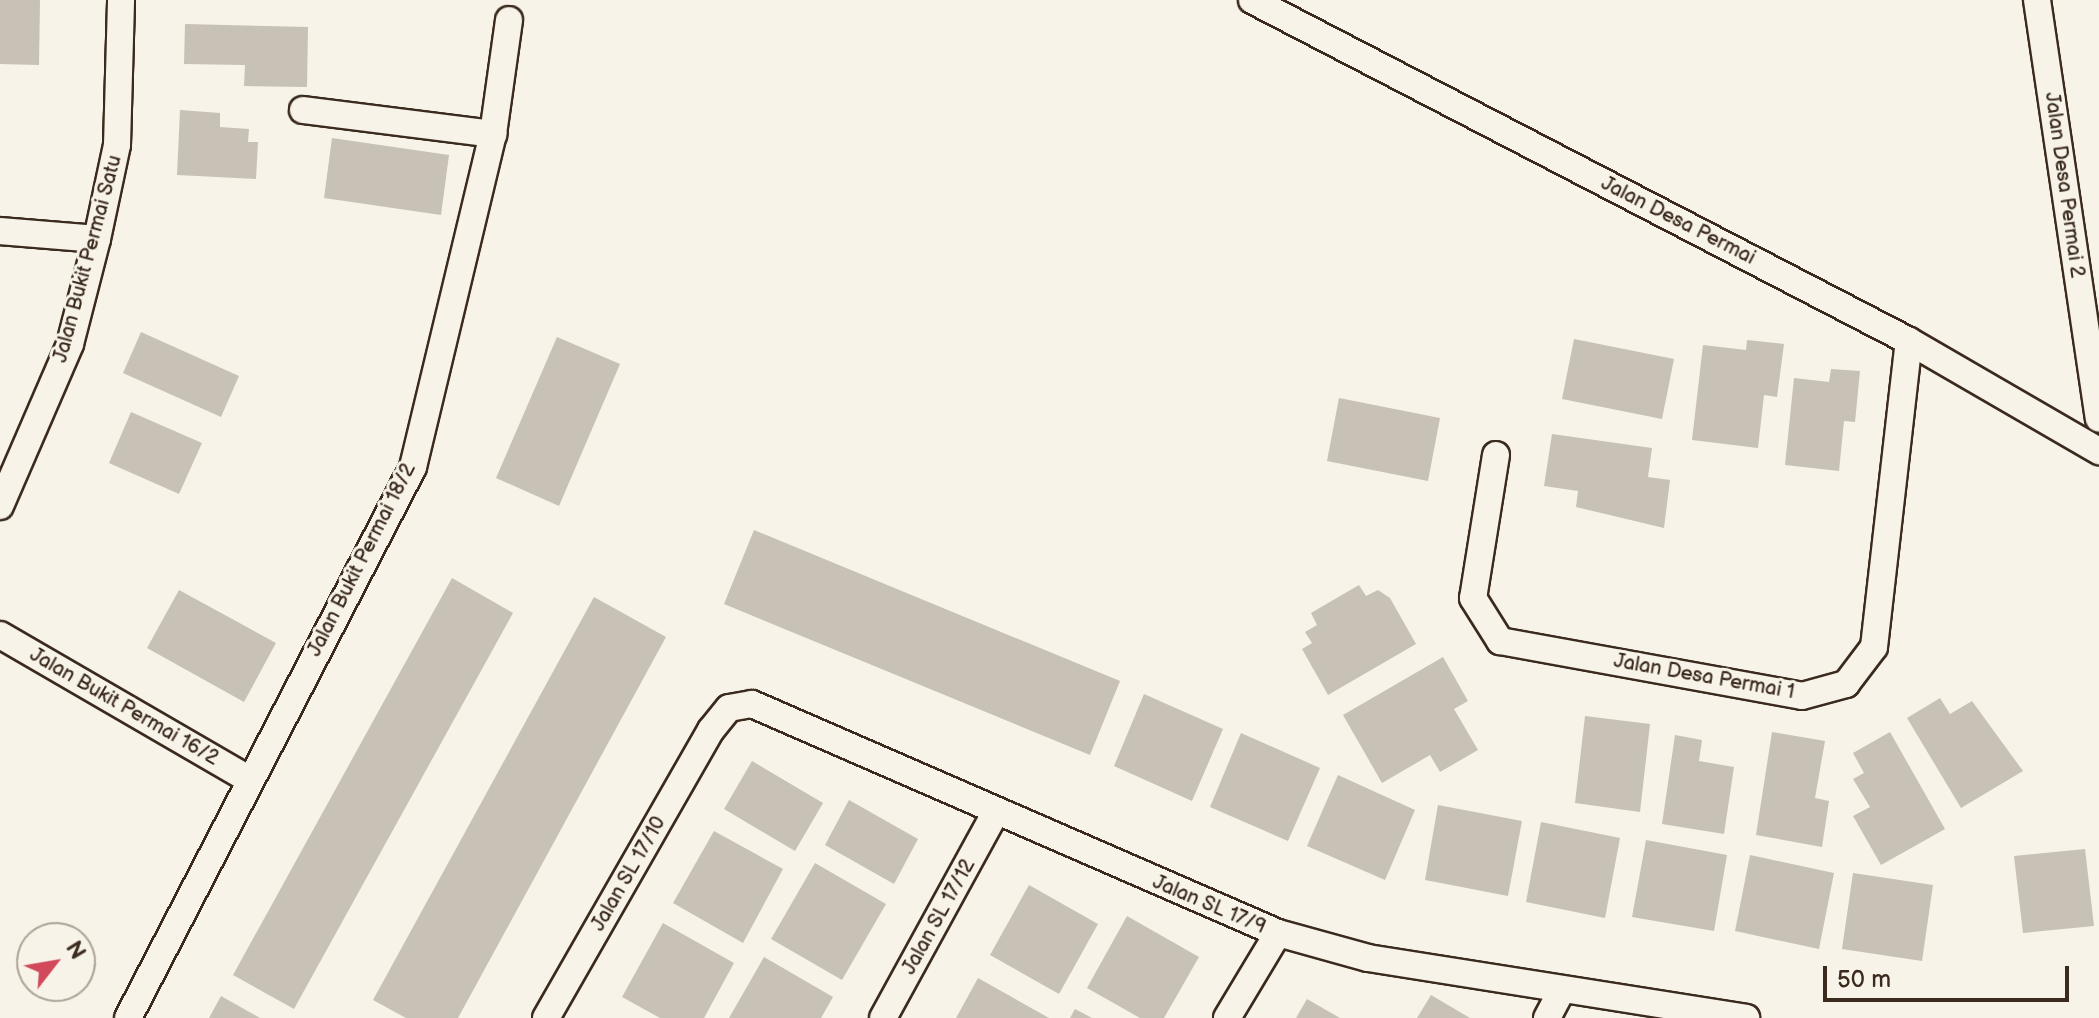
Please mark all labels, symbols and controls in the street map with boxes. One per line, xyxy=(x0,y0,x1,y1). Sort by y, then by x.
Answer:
street label: Jalan Desa Permai 2 xyxy=(2039,91,2089,279)
street label: Jalan Bukit Permai Satu xyxy=(49,153,127,365)
street label: Jalan Desa Permai xyxy=(1597,172,1759,270)
street label: Jalan Bukit Permai 18/2 xyxy=(303,459,421,661)
street label: Jalan Bukit Permai 16/2 xyxy=(25,643,223,771)
street label: Jalan Desa Permai 1 xyxy=(1612,649,1796,705)
street label: Jalan SL 17/10 xyxy=(586,812,672,936)
street label: Jalan SL 17/12 xyxy=(897,855,981,979)
street label: Jalan SL 17/9 xyxy=(1149,870,1269,940)
north arrow xyxy=(16,922,96,1002)
text: N xyxy=(59,936,91,964)
scale bar xyxy=(1827,950,2073,1000)
text: 50 m xyxy=(1837,965,1891,994)

